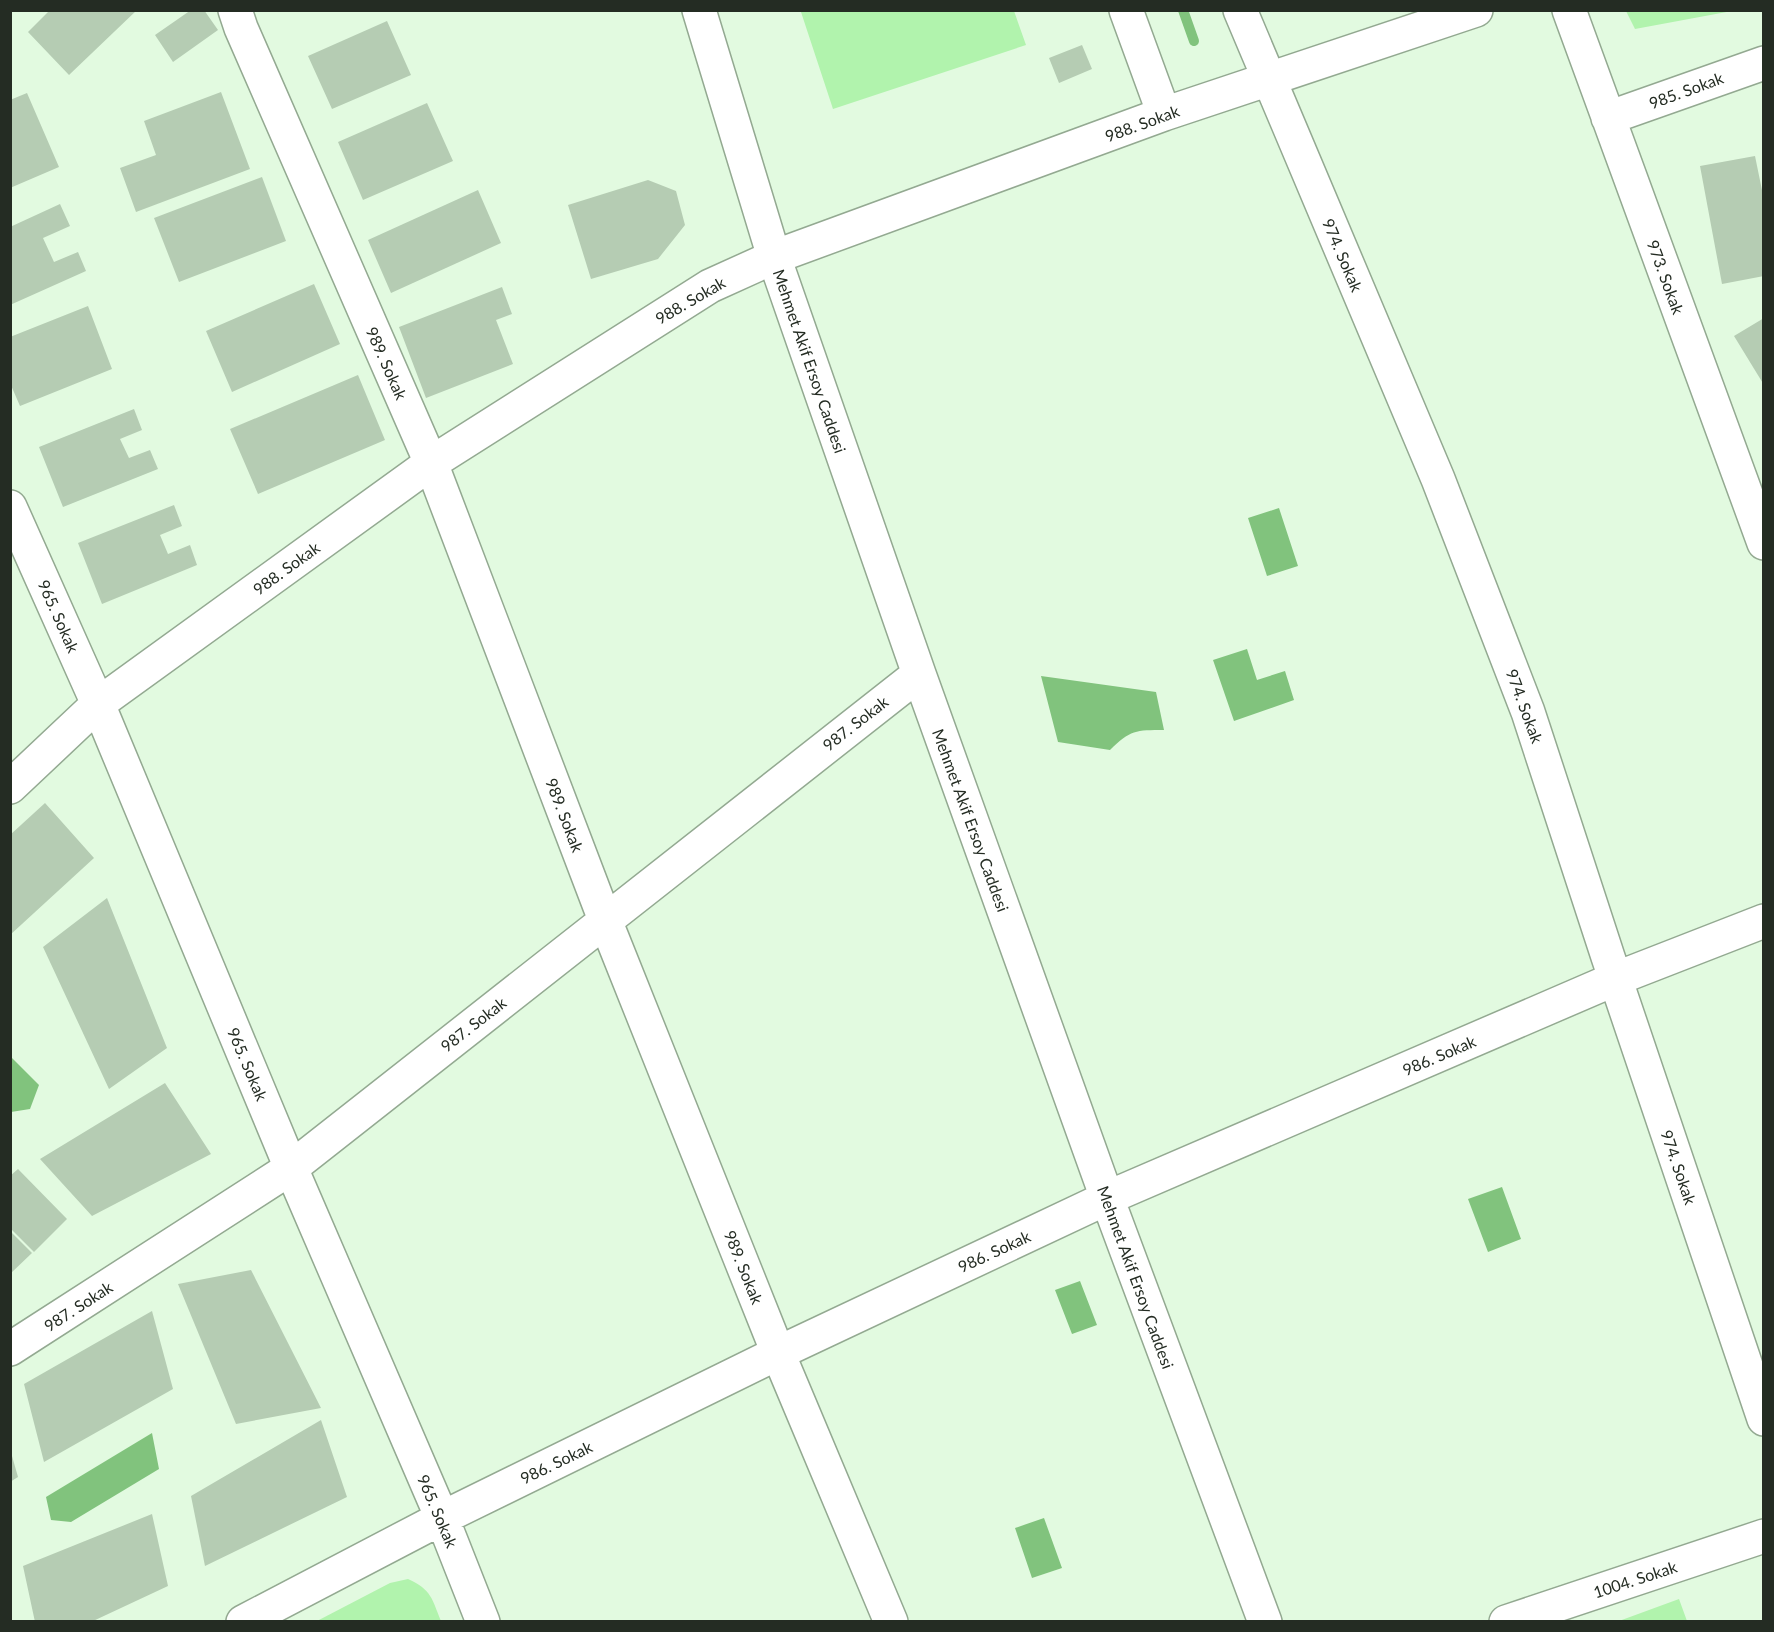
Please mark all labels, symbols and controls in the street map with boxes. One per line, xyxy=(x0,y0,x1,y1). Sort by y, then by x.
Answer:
street label: 985. Sokak xyxy=(1646,68,1727,112)
street label: 988. Sokak xyxy=(1102,101,1183,145)
street label: 974. Sokak xyxy=(1319,216,1367,295)
street label: 973. Sokak xyxy=(1644,237,1688,318)
street label: Mehmet Akif Ersoy Caddesi xyxy=(770,267,850,455)
street label: 988. Sokak xyxy=(652,272,729,328)
street label: 989. Sokak xyxy=(363,324,412,403)
street label: 988. Sokak xyxy=(249,537,324,598)
street label: 965. Sokak xyxy=(35,577,84,656)
street label: 974. Sokak xyxy=(1503,666,1547,747)
street label: 987. Sokak xyxy=(819,691,892,754)
street label: Mehmet Akif Ersoy Caddesi xyxy=(929,726,1013,914)
street label: 989. Sokak xyxy=(542,775,588,855)
street label: 987. Sokak xyxy=(437,992,510,1055)
street label: 965. Sokak xyxy=(224,1025,272,1104)
street label: 986. Sokak xyxy=(1400,1031,1479,1079)
street label: 974. Sokak xyxy=(1657,1127,1701,1208)
street label: Mehmet Akif Ersoy Caddesi xyxy=(1094,1183,1178,1371)
street label: 986. Sokak xyxy=(955,1226,1034,1276)
street label: 989. Sokak xyxy=(721,1227,768,1307)
street label: 987. Sokak xyxy=(40,1276,116,1335)
street label: 986. Sokak xyxy=(517,1436,596,1488)
street label: 965. Sokak xyxy=(414,1472,462,1551)
street label: 1004. Sokak xyxy=(1591,1556,1680,1601)

